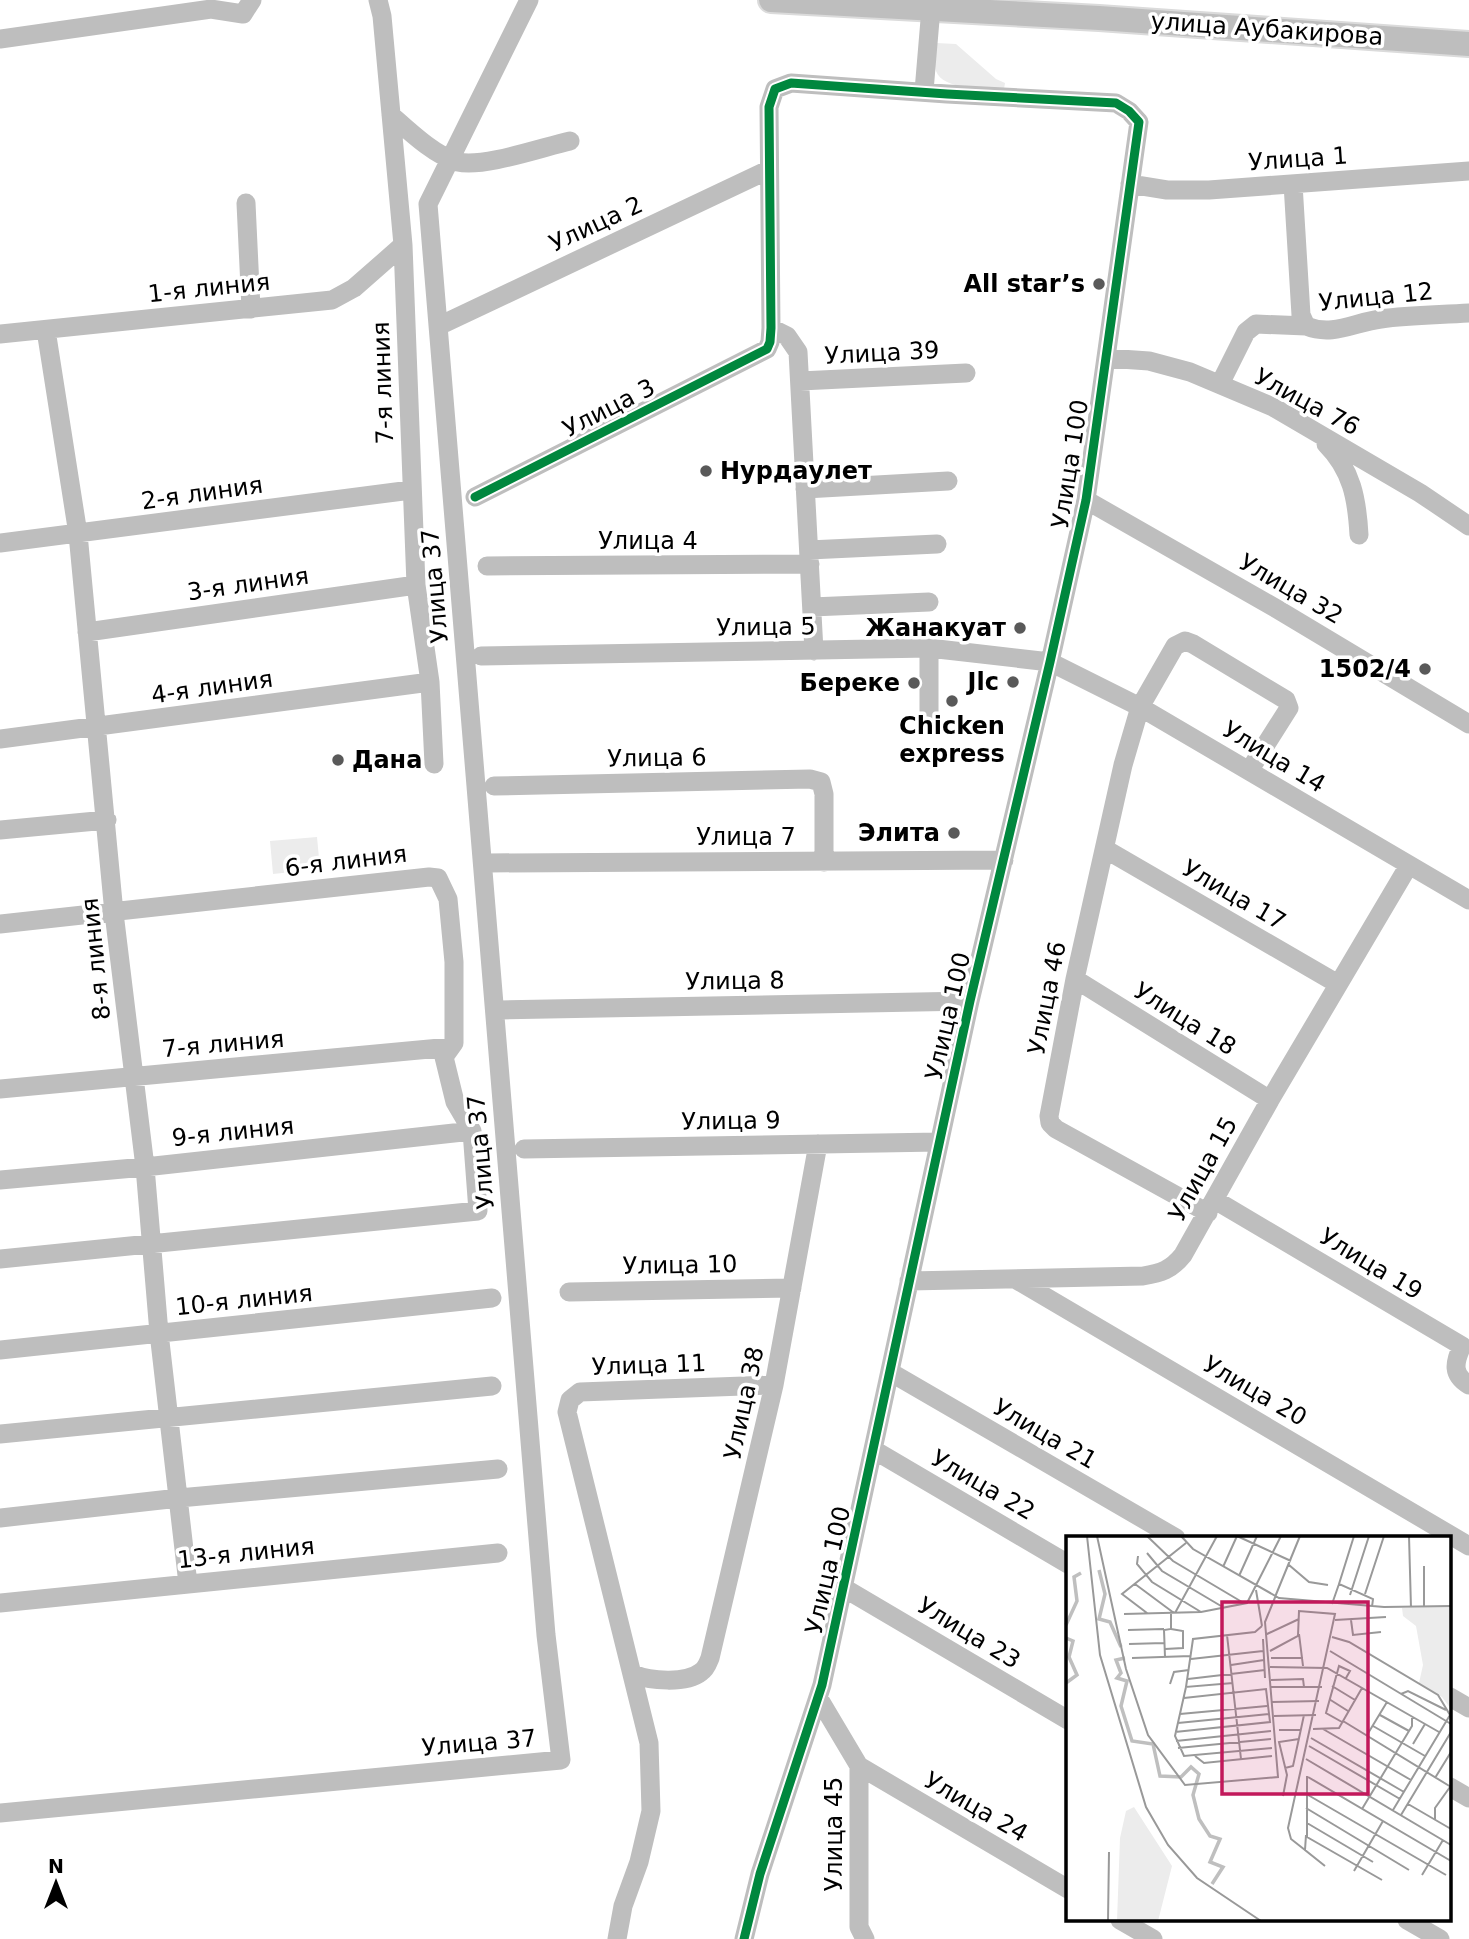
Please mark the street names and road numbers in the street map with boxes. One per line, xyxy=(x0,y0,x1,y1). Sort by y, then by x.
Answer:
street label: улица Аубакирова xyxy=(1150,7,1384,51)
street label: Улица 1 xyxy=(1247,142,1349,176)
street label: Улица 2 xyxy=(545,190,647,258)
street label: 1-я линия xyxy=(147,268,271,308)
street label: Улица 12 xyxy=(1317,277,1435,317)
street label: 7-я линия xyxy=(367,321,399,445)
street label: Улица 39 xyxy=(824,336,940,370)
street label: Улица 76 xyxy=(1250,363,1364,441)
street label: Улица 3 xyxy=(558,373,660,443)
street label: Улица 100 xyxy=(1046,398,1094,530)
street label: 2-я линия xyxy=(139,471,265,515)
street label: Улица 4 xyxy=(598,527,698,555)
street label: Улица 37 xyxy=(416,528,454,644)
street label: Улица 32 xyxy=(1234,548,1348,630)
street label: 3-я линия xyxy=(185,562,311,606)
street label: Улица 5 xyxy=(716,612,816,642)
street label: 4-я линия xyxy=(149,665,275,709)
street label: Улица 14 xyxy=(1218,715,1330,799)
street label: Улица 6 xyxy=(607,743,707,773)
street label: Улица 7 xyxy=(696,823,796,851)
street label: 6-я линия xyxy=(283,840,409,882)
street label: Улица 17 xyxy=(1177,854,1291,936)
street label: 8-я линия xyxy=(76,897,116,1021)
street label: Улица 46 xyxy=(1022,939,1072,1057)
street label: Улица 100 xyxy=(920,949,976,1083)
street label: Улица 8 xyxy=(685,966,785,996)
street label: Улица 18 xyxy=(1129,977,1241,1061)
street label: 7-я линия xyxy=(161,1025,285,1063)
street label: Улица 37 xyxy=(462,1094,500,1210)
street label: Улица 9 xyxy=(681,1106,781,1136)
street label: 9-я линия xyxy=(171,1112,295,1152)
street label: Улица 15 xyxy=(1163,1112,1243,1226)
street label: Улица 19 xyxy=(1315,1222,1427,1306)
street label: Улица 10 xyxy=(622,1250,738,1280)
street label: 10-я линия xyxy=(174,1279,314,1321)
street label: Улица 38 xyxy=(718,1344,770,1462)
street label: Улица 11 xyxy=(591,1349,707,1381)
street label: Улица 20 xyxy=(1198,1350,1312,1432)
street label: Улица 21 xyxy=(988,1393,1102,1475)
street label: Улица 22 xyxy=(926,1444,1040,1526)
street label: Улица 100 xyxy=(800,1503,856,1637)
street label: 13-я линия xyxy=(176,1532,316,1574)
street label: Улица 23 xyxy=(913,1591,1025,1675)
street label: Улица 37 xyxy=(421,1724,537,1762)
street label: Улица 24 xyxy=(919,1766,1033,1848)
street label: Улица 45 xyxy=(820,1777,848,1891)

